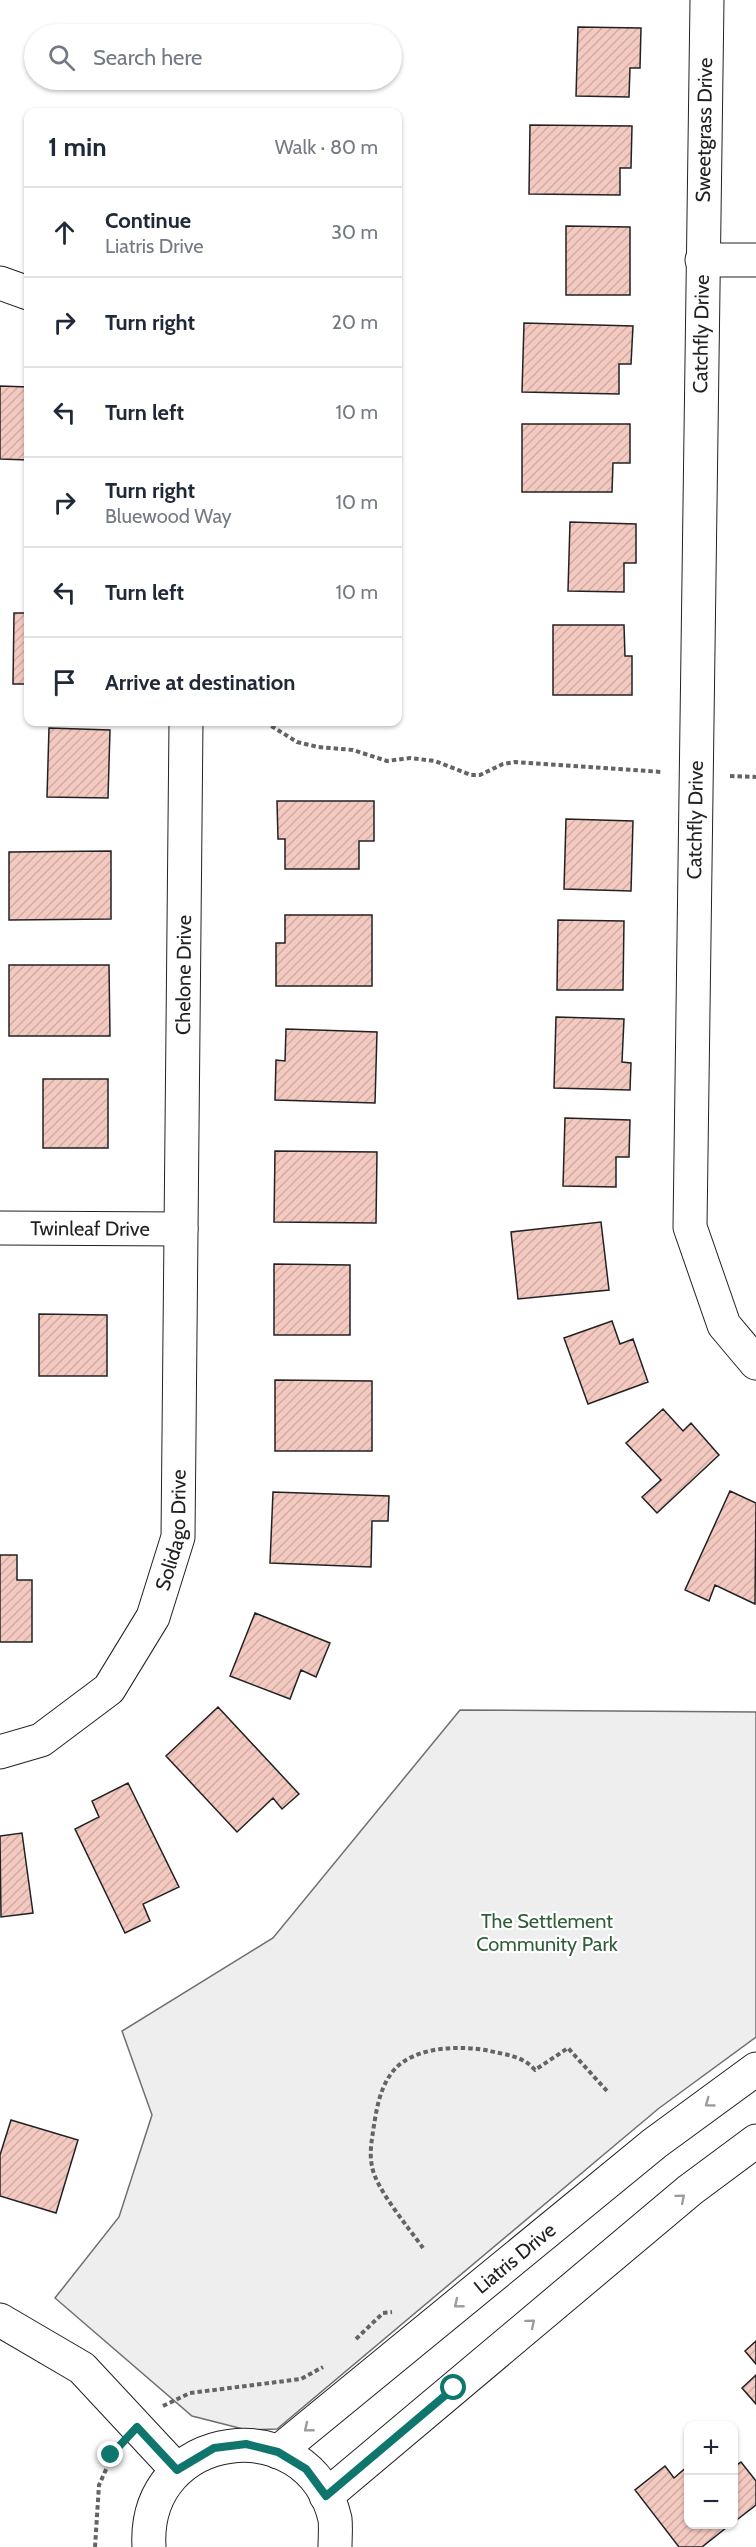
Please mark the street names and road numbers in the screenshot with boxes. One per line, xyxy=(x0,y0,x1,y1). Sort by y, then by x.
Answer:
street label: Sweetgrass Drive xyxy=(691,57,717,203)
street label: Catchfly Drive xyxy=(688,274,714,394)
street label: Catchfly Drive xyxy=(682,760,708,880)
street label: Chelone Drive xyxy=(171,915,196,1035)
street label: Twinleaf Drive xyxy=(30,1216,150,1241)
street label: Solidago Drive xyxy=(150,1469,191,1593)
street label: Liatris Drive xyxy=(469,2217,560,2299)

